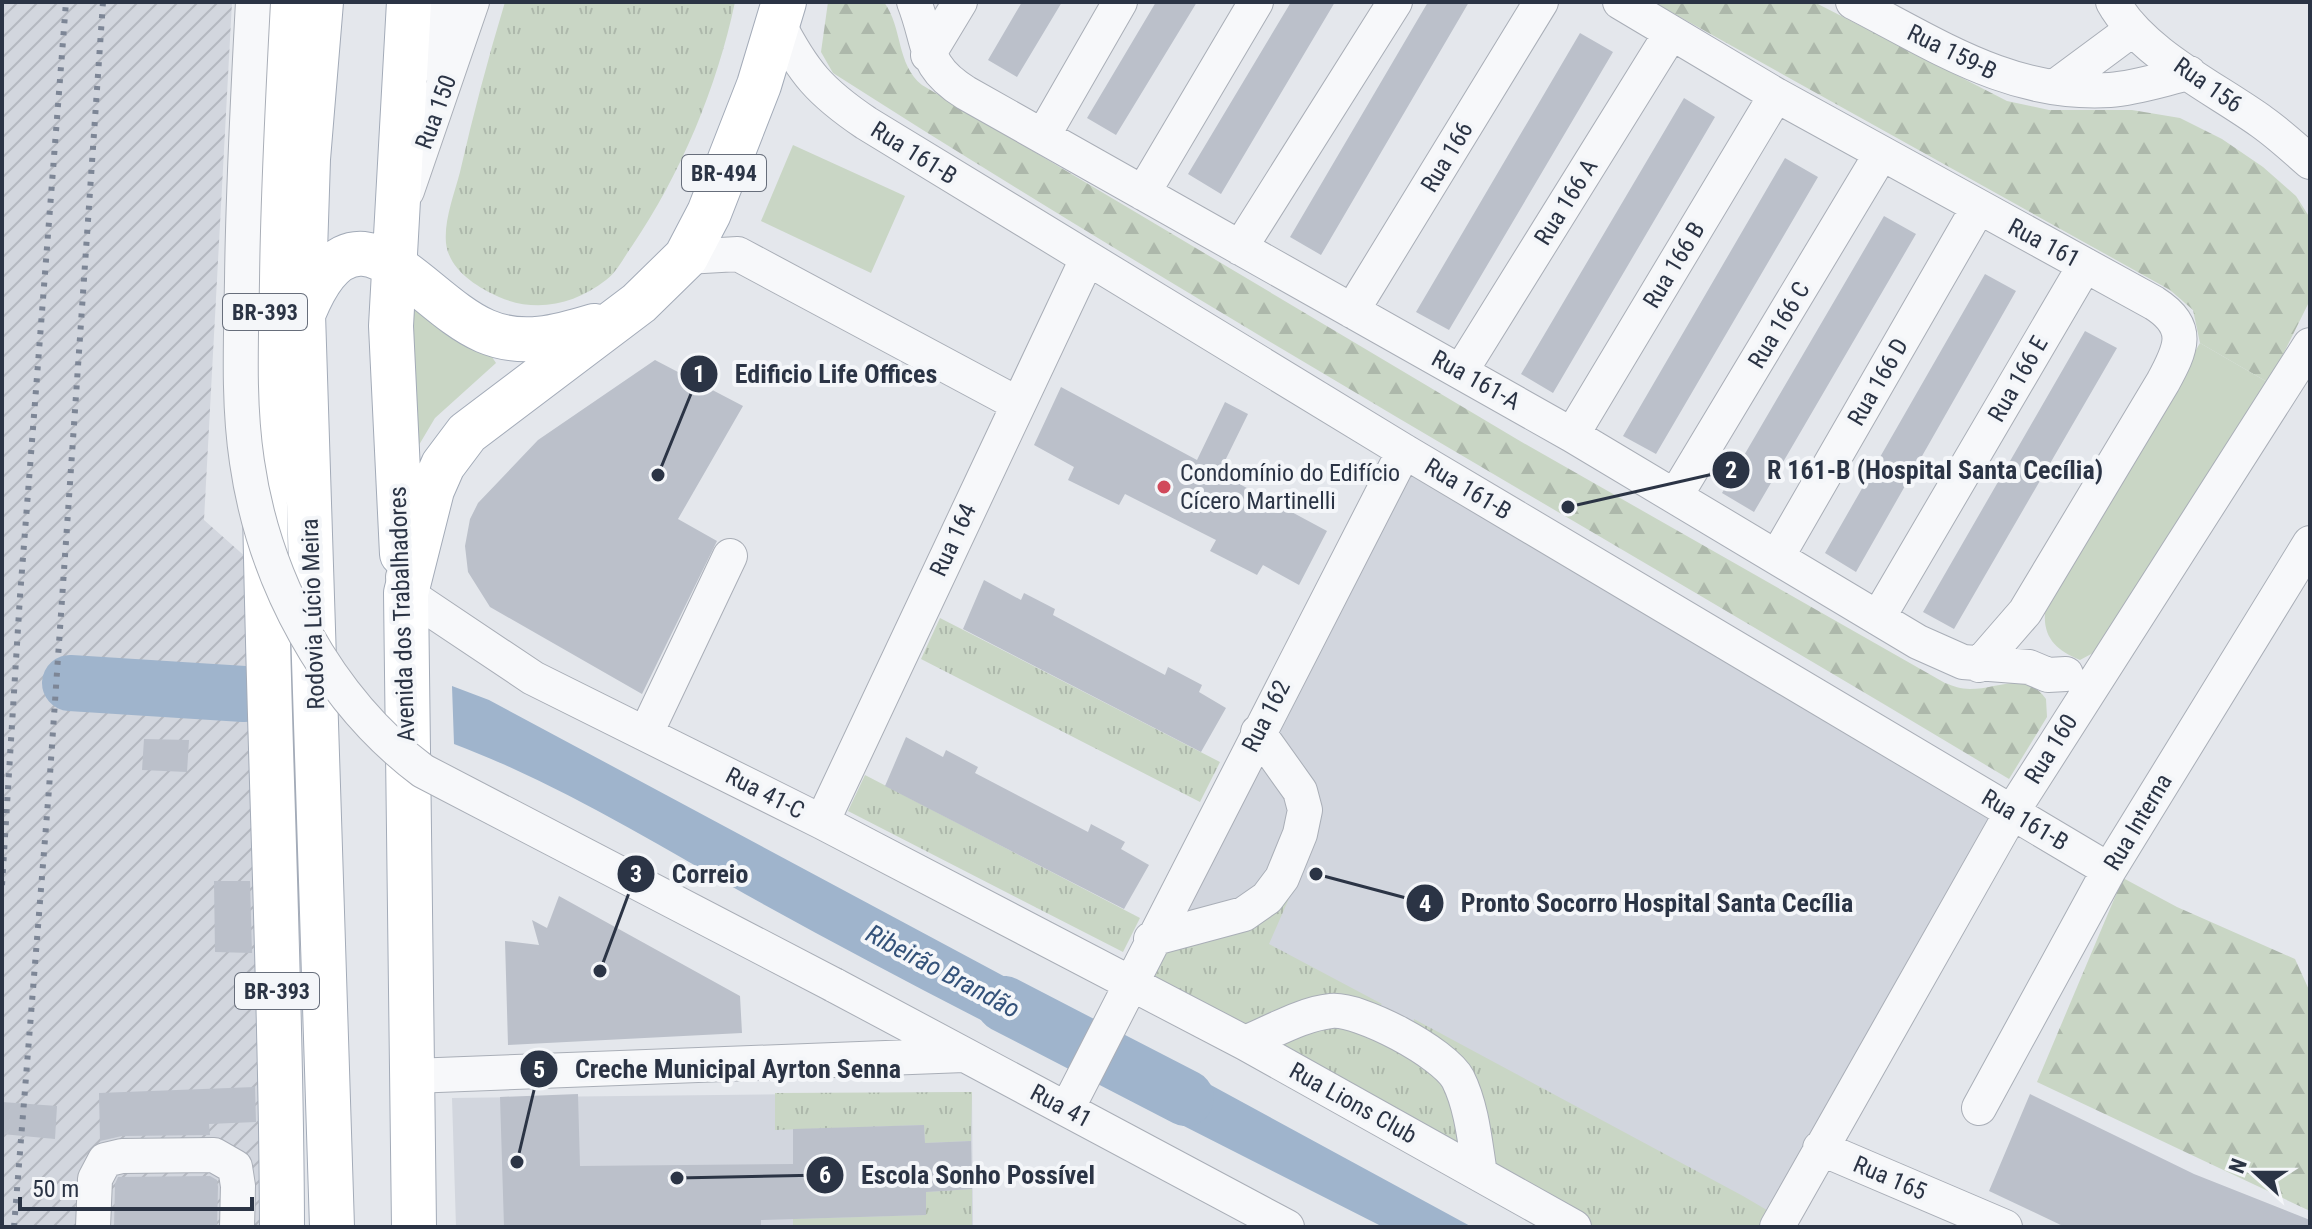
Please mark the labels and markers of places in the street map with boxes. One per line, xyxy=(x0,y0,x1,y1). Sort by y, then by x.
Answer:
callout: Edificio Life Offices xyxy=(679,349,953,399)
callout: R 161-B (Hospital Santa Cecília) xyxy=(1711,445,2119,495)
place label: Condomínio do Edifício Cícero Martinelli xyxy=(1180,459,1400,515)
marker: Condomínio do Edifício Cícero Martinelli xyxy=(1155,478,1173,496)
callout: Correio xyxy=(616,849,764,899)
callout: Pronto Socorro Hospital Santa Cecília xyxy=(1405,878,1869,928)
callout: Creche Municipal Ayrton Senna xyxy=(519,1044,917,1094)
callout: Escola Sonho Possível xyxy=(805,1150,1111,1200)

